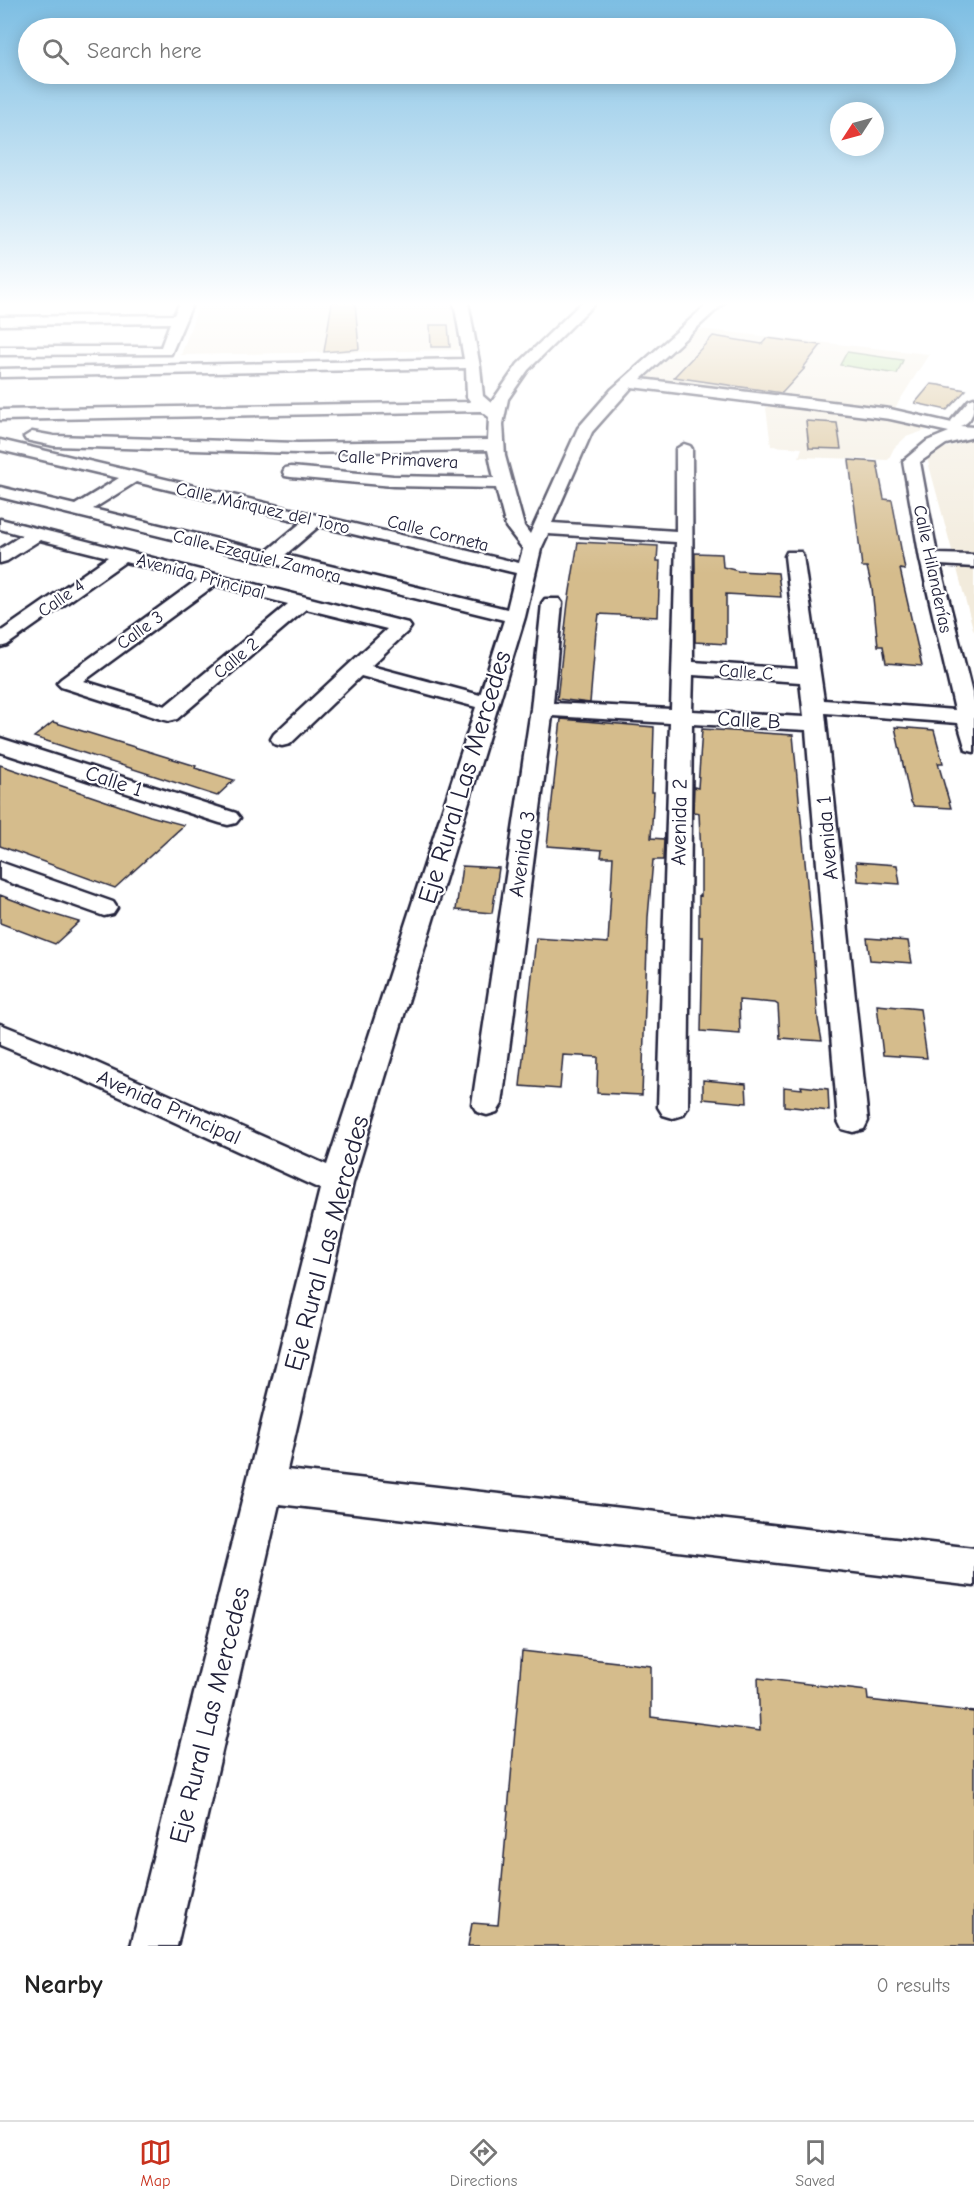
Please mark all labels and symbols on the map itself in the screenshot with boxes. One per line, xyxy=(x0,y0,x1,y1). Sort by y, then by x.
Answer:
north arrow xyxy=(830,102,884,156)
street label: Calle Primavera xyxy=(337,446,459,473)
street label: Calle Márquez del Toro xyxy=(174,478,352,539)
street label: Calle Hilanderías xyxy=(909,503,956,635)
street label: Calle Corneta xyxy=(385,511,491,556)
street label: Calle Ezequiel Zamora xyxy=(171,525,343,588)
street label: Avenida Principal xyxy=(134,549,268,604)
street label: Calle 4 xyxy=(34,575,89,622)
street label: Calle 3 xyxy=(113,607,168,654)
street label: Calle 2 xyxy=(209,633,263,683)
street label: Eje Rural Las Mercedes xyxy=(412,647,518,907)
street label: Calle C xyxy=(718,660,774,685)
street label: Calle B xyxy=(717,706,781,734)
street label: Calle 1 xyxy=(82,761,146,801)
street label: Avenida 2 xyxy=(666,778,692,866)
street label: Avenida 1 xyxy=(811,795,843,881)
street label: Avenida 3 xyxy=(504,809,540,899)
street label: Avenida Principal xyxy=(94,1065,244,1149)
street label: Eje Rural Las Mercedes xyxy=(278,1112,375,1374)
street label: Eje Rural Las Mercedes xyxy=(164,1584,256,1846)

